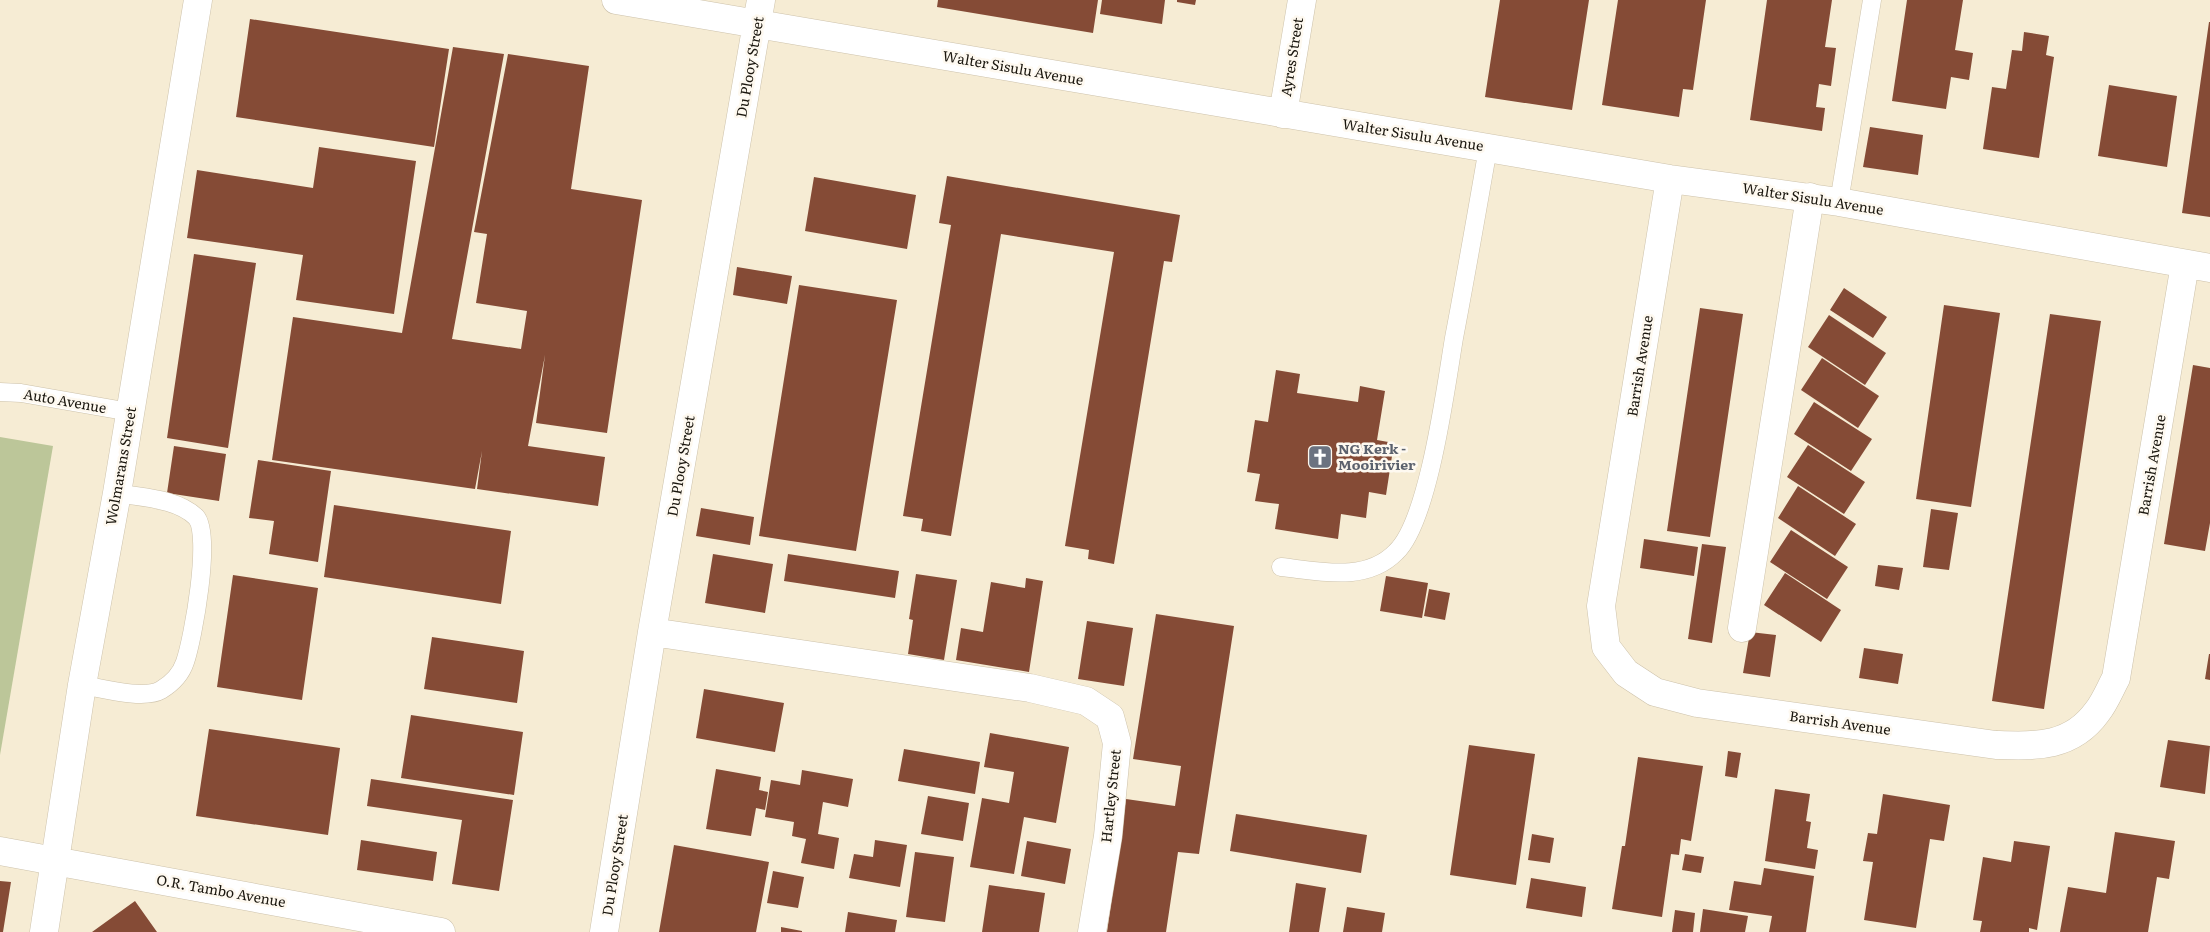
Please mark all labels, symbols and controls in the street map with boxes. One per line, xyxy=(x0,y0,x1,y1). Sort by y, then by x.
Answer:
street label: Du Plooy Street xyxy=(730,14,768,119)
street label: Ayres Street xyxy=(1275,16,1307,98)
street label: Walter Sisulu Avenue xyxy=(941,45,1085,89)
street label: Walter Sisulu Avenue xyxy=(1341,113,1485,155)
street label: Walter Sisulu Avenue xyxy=(1741,177,1885,219)
street label: Barrish Avenue xyxy=(1621,314,1657,418)
street label: Auto Avenue xyxy=(22,383,108,417)
street label: Wolmarans Street xyxy=(100,405,140,527)
street label: Du Plooy Street xyxy=(661,413,699,518)
street label: Barrish Avenue xyxy=(2132,413,2170,517)
place label: NG Kerk - Mooirivier xyxy=(1338,438,1416,474)
church icon: NG Kerk - Mooirivier xyxy=(1307,444,1333,470)
street label: Barrish Avenue xyxy=(1788,705,1892,739)
street label: Hartley Street xyxy=(1095,748,1125,844)
street label: Du Plooy Street xyxy=(596,812,632,917)
street label: O.R. Tambo Avenue xyxy=(155,869,287,911)

